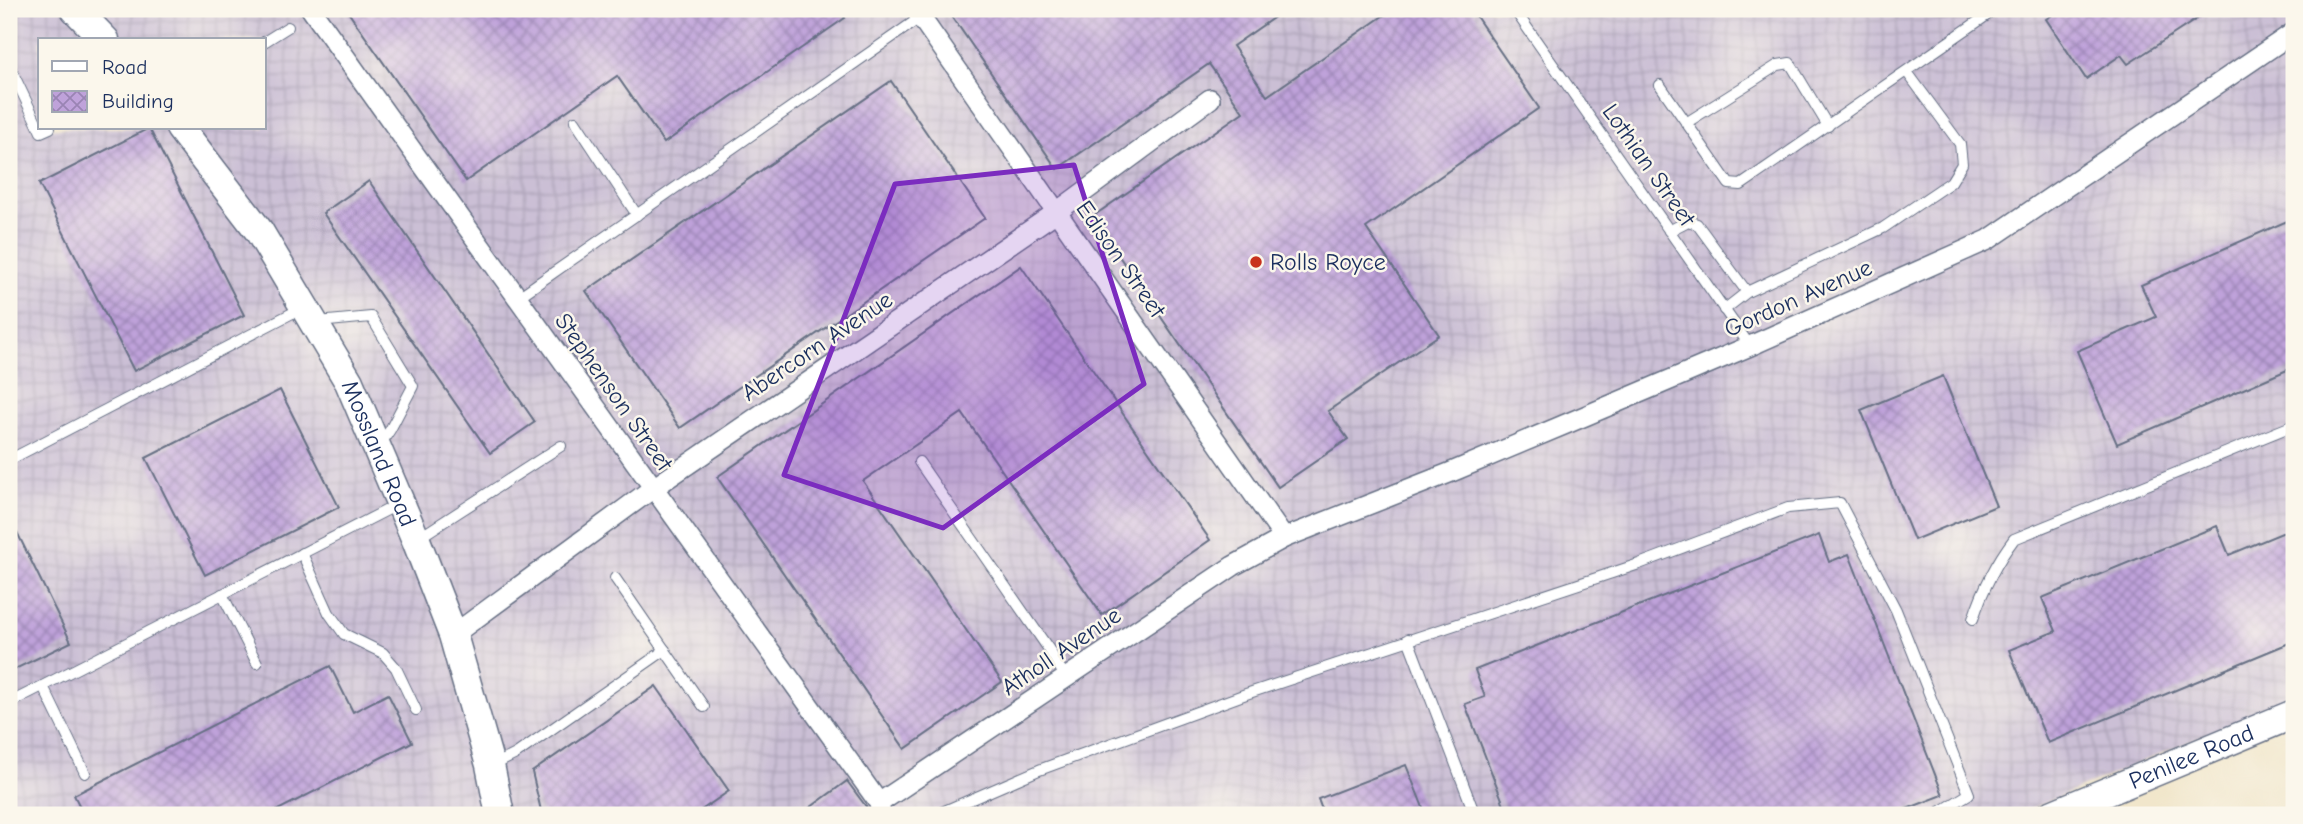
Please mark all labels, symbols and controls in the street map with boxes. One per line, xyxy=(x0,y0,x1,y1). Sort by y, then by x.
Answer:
legend xyxy=(38,38,266,130)
text: Road xyxy=(102,55,147,79)
text: Building xyxy=(102,89,174,113)
street label: Lothian Street xyxy=(1597,98,1702,233)
street label: Edison Street xyxy=(1070,195,1172,324)
place label: Rolls Royce xyxy=(1270,248,1386,276)
street label: Gordon Avenue xyxy=(1720,253,1876,343)
marker: Rolls Royce xyxy=(1248,254,1264,270)
street label: Abercorn Avenue xyxy=(736,285,898,407)
street label: Stephenson Street xyxy=(549,308,680,477)
street label: Mossland Road xyxy=(336,376,423,531)
street label: Atholl Avenue xyxy=(996,601,1126,701)
street label: Penilee Road xyxy=(2125,718,2258,795)

